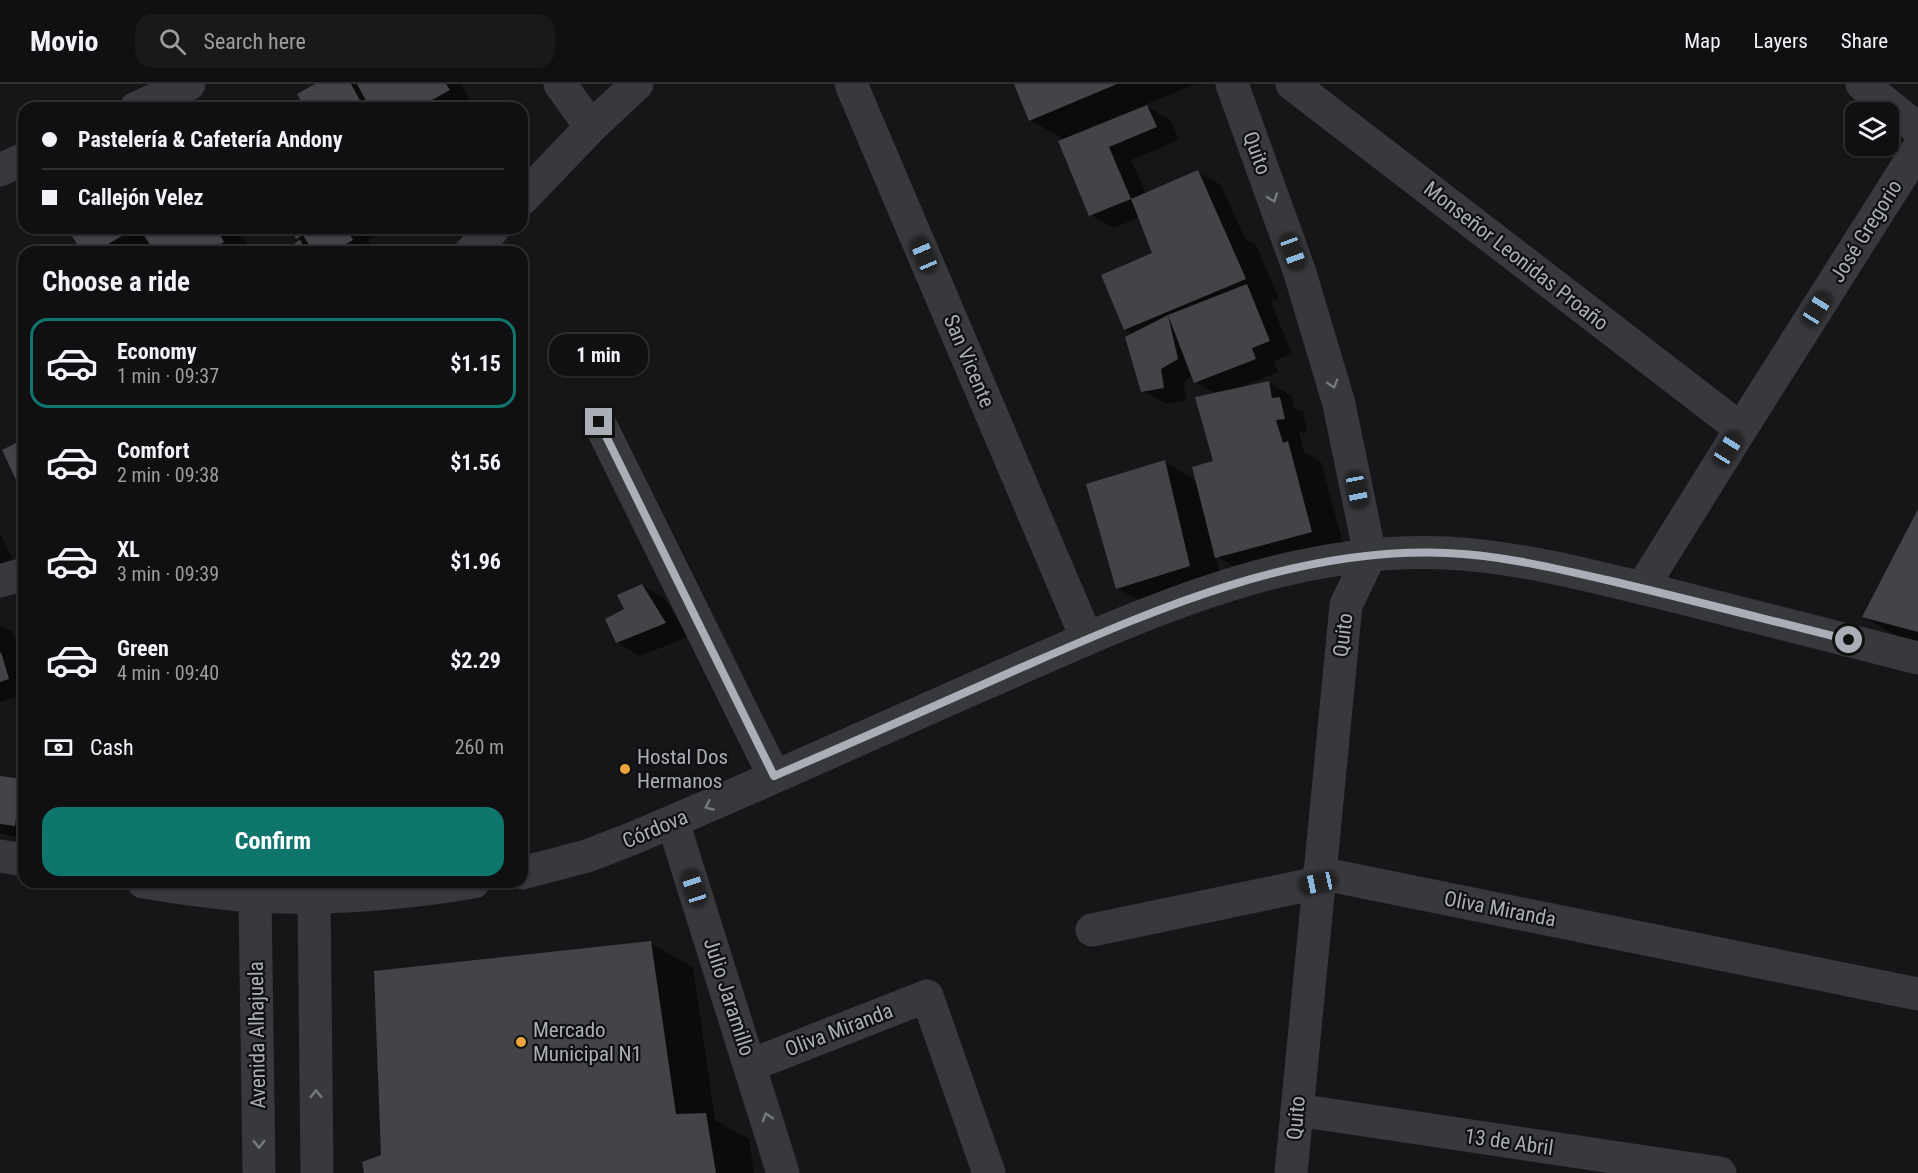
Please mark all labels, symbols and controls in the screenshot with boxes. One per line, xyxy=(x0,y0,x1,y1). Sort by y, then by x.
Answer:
search box xyxy=(135,14,555,68)
text: Movio xyxy=(30,25,99,58)
icon: search xyxy=(156,25,189,58)
text: Search here xyxy=(204,29,306,54)
text: Map xyxy=(1684,29,1721,53)
text: Layers xyxy=(1754,29,1808,53)
text: Share xyxy=(1841,29,1888,53)
map controls xyxy=(1845,102,1899,156)
button: layers xyxy=(1845,102,1899,156)
text: Pastelería & Cafetería Andony xyxy=(78,127,342,152)
street label: Quito xyxy=(1238,128,1276,178)
street label: José Gregorio xyxy=(1825,175,1907,287)
street label: Monseñor Leonidas Proaño xyxy=(1419,177,1613,335)
text: Callejón Velez xyxy=(78,185,204,210)
one-way arrow xyxy=(1266,192,1279,203)
car xyxy=(1278,232,1308,272)
car xyxy=(909,235,939,275)
text: Choose a ride xyxy=(42,266,190,298)
car xyxy=(1800,289,1834,329)
street label: San Vicente xyxy=(939,311,999,411)
callout: 1 min xyxy=(550,335,648,377)
icon: car xyxy=(45,336,99,390)
text: Economy xyxy=(117,339,197,364)
text: 1 min xyxy=(576,343,621,367)
text: $1.15 xyxy=(450,351,501,376)
text: 1 min · 09:37 xyxy=(117,364,219,388)
one-way arrow xyxy=(1326,378,1338,388)
route end xyxy=(585,408,612,435)
car xyxy=(1711,429,1745,469)
icon: car xyxy=(45,435,99,489)
text: Comfort xyxy=(117,438,190,463)
text: $1.56 xyxy=(450,450,501,475)
text: 2 min · 09:38 xyxy=(117,463,219,487)
car xyxy=(1345,471,1369,509)
icon: car xyxy=(45,534,99,588)
text: XL xyxy=(117,537,140,562)
text: $1.96 xyxy=(450,549,501,574)
text: 3 min · 09:39 xyxy=(117,562,219,586)
street label: Quito xyxy=(1328,612,1358,658)
route start xyxy=(1835,626,1862,653)
icon: car xyxy=(45,633,99,687)
text: Green xyxy=(117,636,169,661)
text: $2.29 xyxy=(450,648,501,673)
text: 4 min · 09:40 xyxy=(117,661,219,685)
icon: cash xyxy=(42,731,75,764)
text: Cash xyxy=(90,735,134,760)
text: 260 m xyxy=(455,735,504,759)
place label: Hostal Dos Hermanos xyxy=(637,745,728,793)
marker: Hostal Dos Hermanos xyxy=(618,762,632,776)
one-way arrow xyxy=(704,798,715,810)
street label: Córdova xyxy=(619,805,691,853)
button: Confirm xyxy=(42,807,504,876)
car xyxy=(680,868,708,908)
car xyxy=(1299,870,1337,896)
street label: Oliva Miranda xyxy=(1442,886,1558,932)
street label: Julio Jaramillo xyxy=(699,935,759,1059)
street label: Avenida Alhajuela xyxy=(244,961,270,1109)
street label: Oliva Miranda xyxy=(782,998,896,1062)
place label: Mercado Municipal N1 xyxy=(533,1018,642,1066)
marker: Mercado Municipal N1 xyxy=(514,1035,528,1049)
one-way arrow xyxy=(310,1089,322,1098)
street label: Quito xyxy=(1282,1095,1310,1141)
one-way arrow xyxy=(761,1112,774,1123)
street label: 13 de Abril xyxy=(1463,1124,1555,1160)
one-way arrow xyxy=(252,1139,265,1148)

